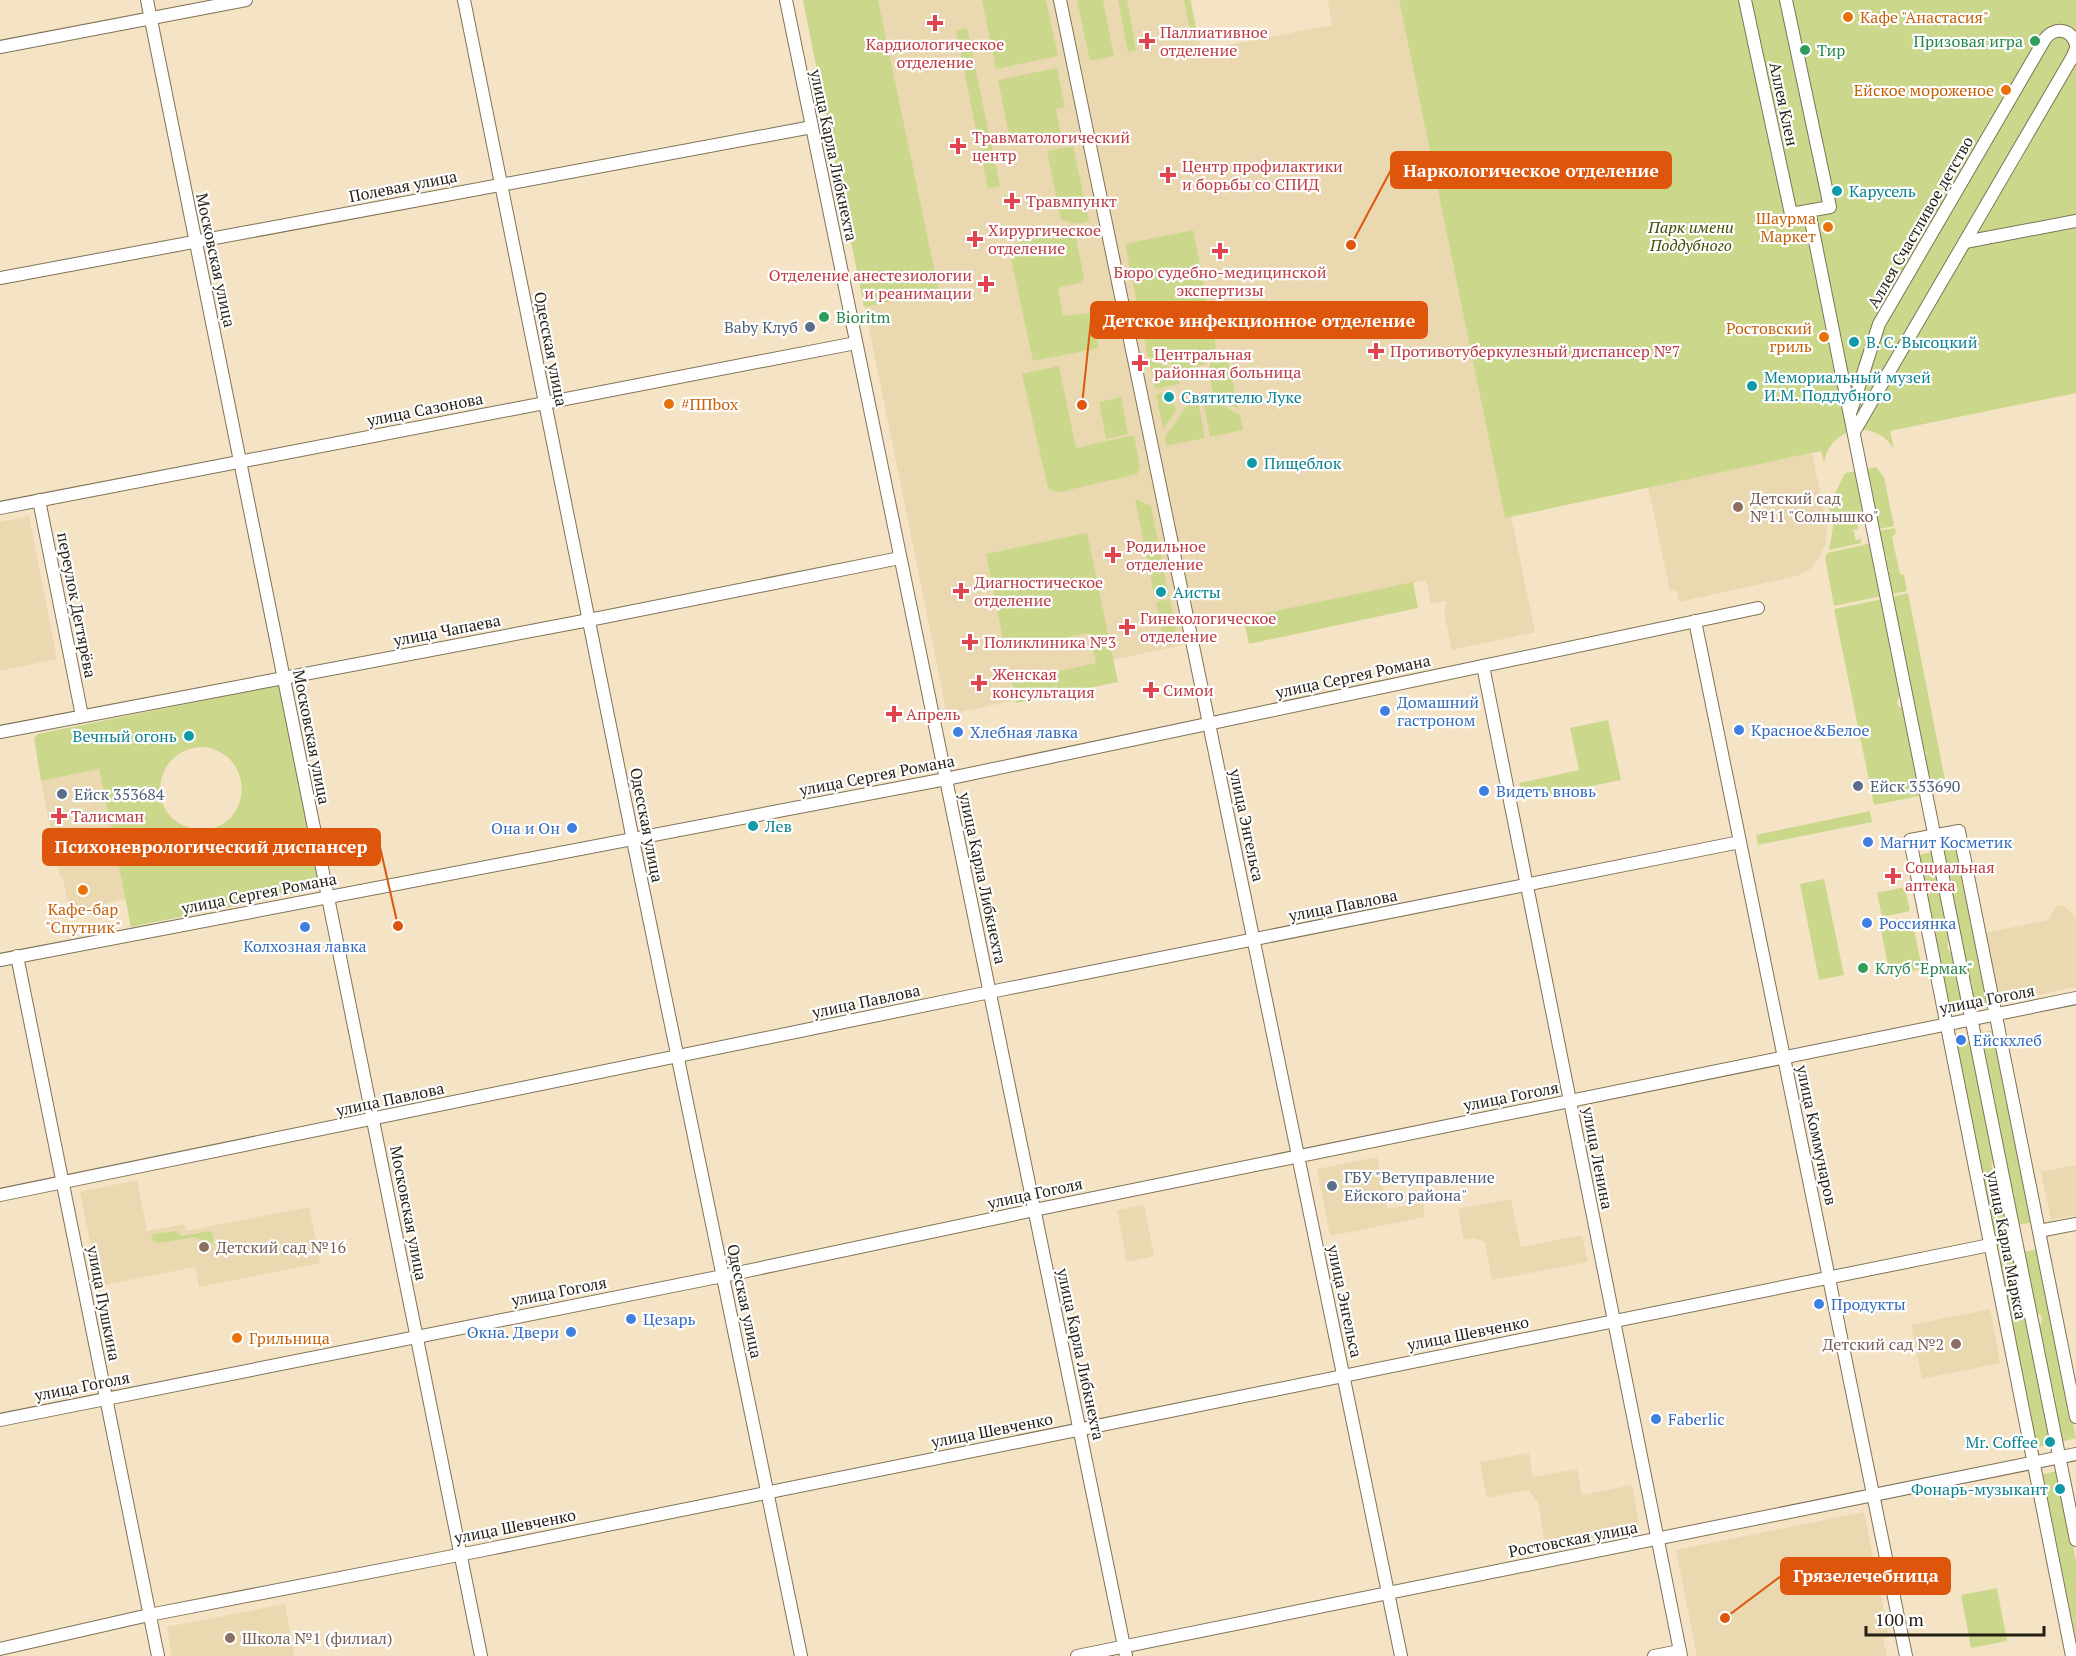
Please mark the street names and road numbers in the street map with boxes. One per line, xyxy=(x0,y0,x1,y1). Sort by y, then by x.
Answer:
street label: Аллея Клен xyxy=(1764,60,1804,148)
street label: улица Карла Либкнехта xyxy=(805,66,863,243)
street label: Аллея Счастливое детство xyxy=(1862,132,1978,312)
street label: Полевая улица xyxy=(347,165,459,207)
street label: Московская улица xyxy=(191,191,241,329)
street label: Одесская улица xyxy=(529,290,573,408)
street label: улица Сазонова xyxy=(364,387,485,431)
street label: переулок Дегтярёва xyxy=(52,530,102,680)
street label: улица Чапаева xyxy=(391,609,502,651)
street label: улица Сергея Романа xyxy=(1273,649,1432,703)
street label: Московская улица xyxy=(288,668,336,806)
street label: улица Сергея Романа xyxy=(797,749,957,801)
street label: Одесская улица xyxy=(625,766,669,884)
street label: улица Энгельса xyxy=(1224,766,1270,883)
street label: улица Карла Либкнехта xyxy=(954,789,1012,966)
street label: улица Сергея Романа xyxy=(179,867,339,919)
street label: улица Павлова xyxy=(1286,884,1399,926)
street label: улица Павлова xyxy=(809,979,922,1023)
street label: улица Гоголя xyxy=(1936,979,2037,1019)
street label: улица Коммунаров xyxy=(1791,1062,1843,1207)
street label: улица Гоголя xyxy=(1460,1076,1561,1116)
street label: улица Павлова xyxy=(333,1077,446,1121)
street label: улица Ленина xyxy=(1577,1104,1619,1211)
street label: Московская улица xyxy=(385,1144,433,1282)
street label: улица Карла Маркса xyxy=(1982,1168,2032,1321)
street label: улица Гоголя xyxy=(984,1172,1085,1214)
street label: улица Пушкина xyxy=(82,1242,126,1363)
street label: Одесская улица xyxy=(722,1242,768,1360)
street label: улица Энгельса xyxy=(1322,1242,1368,1359)
street label: улица Карла Либкнехта xyxy=(1052,1265,1110,1442)
street label: улица Гоголя xyxy=(508,1271,609,1311)
street label: улица Шевченко xyxy=(1404,1310,1531,1356)
street label: улица Гоголя xyxy=(31,1366,132,1406)
street label: улица Шевченко xyxy=(928,1407,1055,1453)
street label: улица Шевченко xyxy=(451,1503,578,1549)
street label: Ростовская улица xyxy=(1507,1516,1639,1562)

